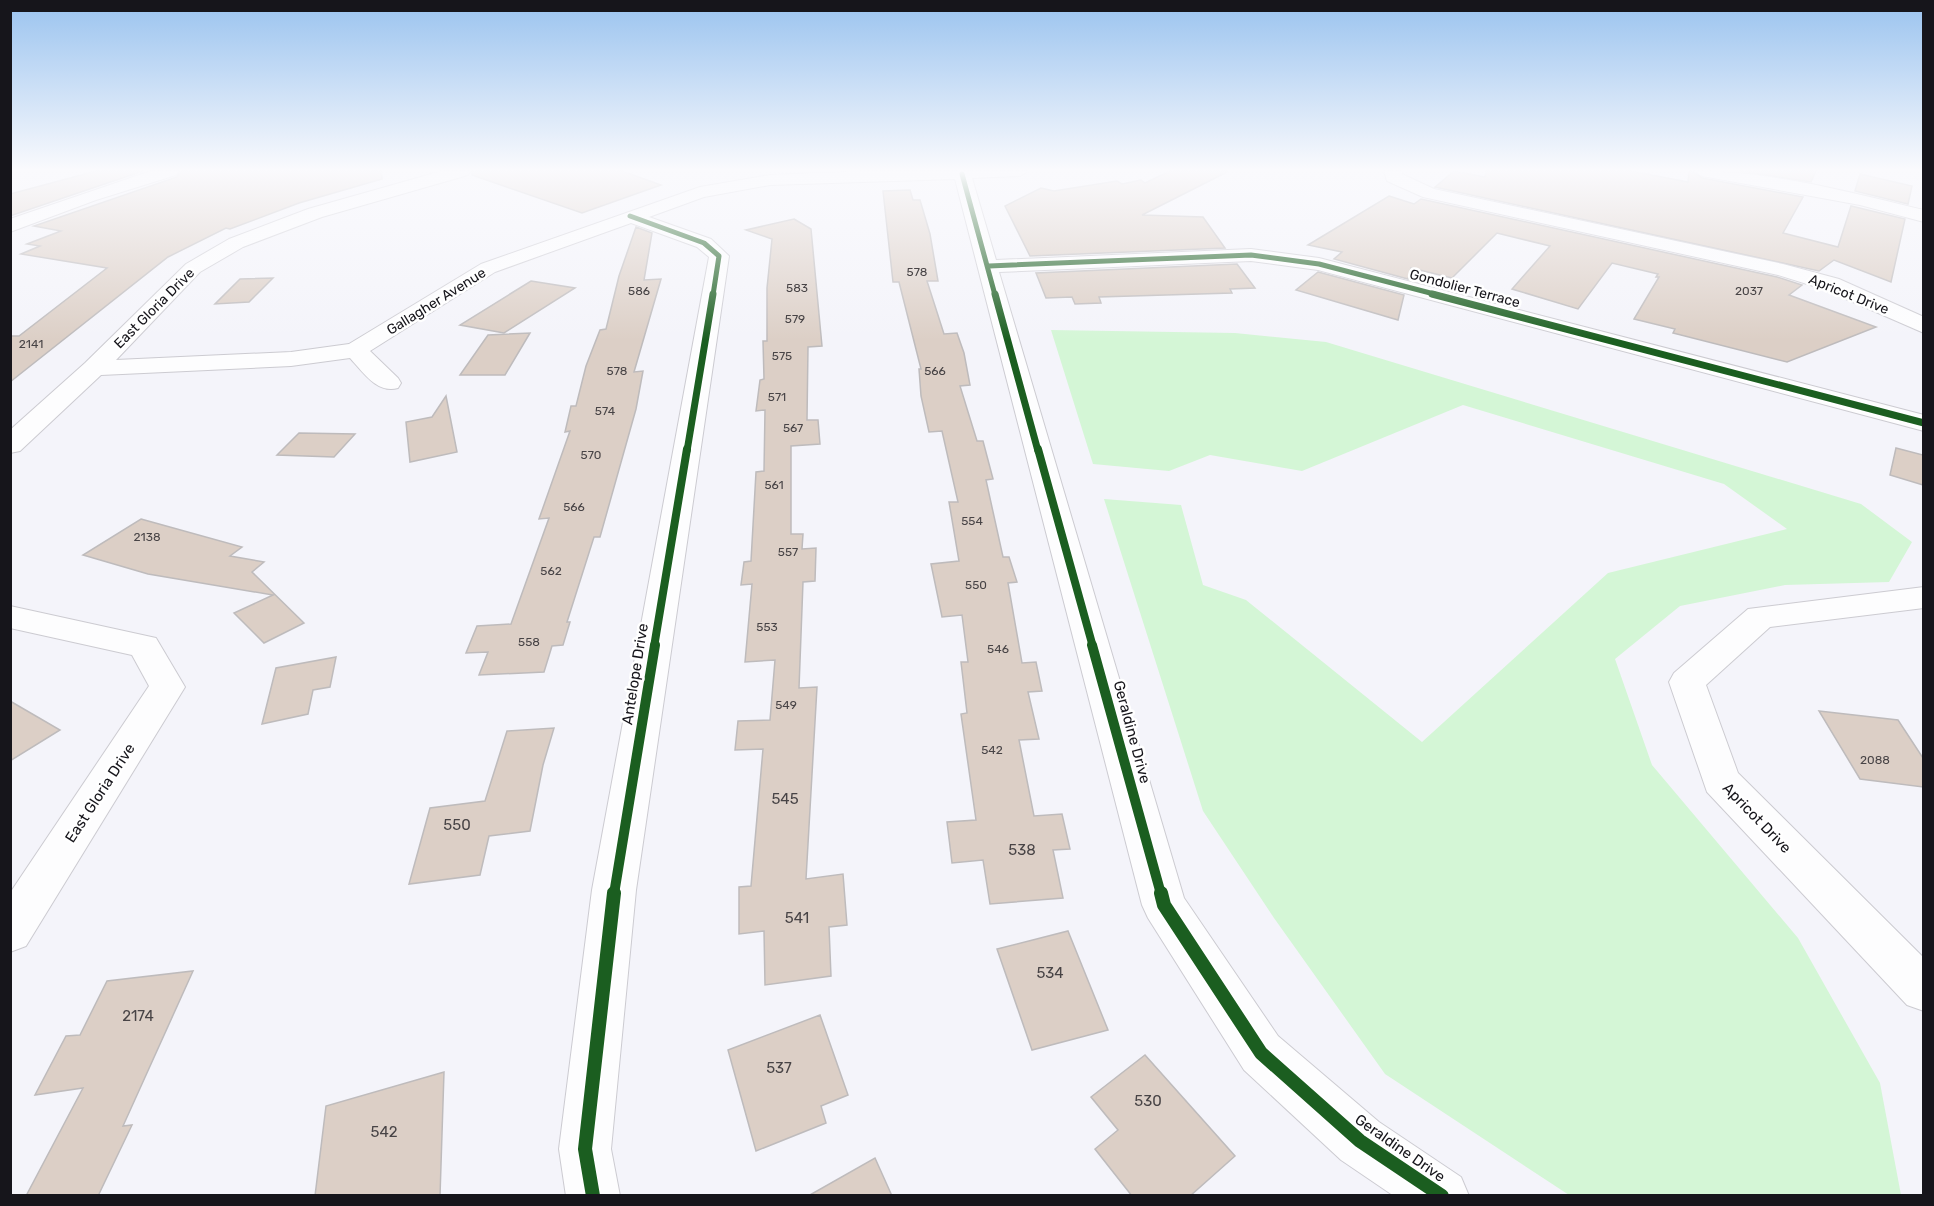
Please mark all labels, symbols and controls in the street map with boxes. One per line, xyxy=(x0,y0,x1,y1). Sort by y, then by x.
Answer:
street label: East Gloria Drive xyxy=(111,264,198,352)
street label: Gallagher Avenue xyxy=(384,264,489,339)
house number: 578 xyxy=(907,265,927,279)
street label: Gondolier Terrace xyxy=(1408,266,1522,311)
street label: Apricot Drive xyxy=(1806,271,1891,318)
house number: 583 xyxy=(786,281,808,295)
house number: 586 xyxy=(628,284,650,298)
house number: 2037 xyxy=(1735,284,1763,298)
house number: 579 xyxy=(785,312,805,326)
house number: 2141 xyxy=(19,337,43,351)
house number: 575 xyxy=(772,349,792,363)
house number: 578 xyxy=(607,364,627,378)
house number: 566 xyxy=(924,364,946,378)
house number: 571 xyxy=(768,390,786,404)
house number: 574 xyxy=(595,404,616,418)
house number: 567 xyxy=(783,421,803,435)
house number: 570 xyxy=(581,448,601,462)
house number: 561 xyxy=(764,478,784,492)
house number: 566 xyxy=(563,500,585,514)
house number: 554 xyxy=(961,514,983,528)
house number: 2138 xyxy=(133,530,161,544)
house number: 557 xyxy=(778,545,798,559)
house number: 562 xyxy=(540,564,562,578)
house number: 550 xyxy=(965,578,987,592)
house number: 553 xyxy=(756,620,778,634)
street label: Antelope Drive xyxy=(618,622,652,726)
house number: 558 xyxy=(518,635,540,649)
house number: 546 xyxy=(987,642,1009,656)
street label: Geraldine Drive xyxy=(1110,679,1154,785)
house number: 549 xyxy=(775,698,797,712)
street label: East Gloria Drive xyxy=(61,740,139,846)
house number: 542 xyxy=(981,743,1003,757)
house number: 2088 xyxy=(1860,753,1890,767)
street label: Apricot Drive xyxy=(1719,779,1795,857)
house number: 545 xyxy=(771,790,799,808)
house number: 550 xyxy=(443,816,471,834)
house number: 538 xyxy=(1008,841,1036,859)
house number: 541 xyxy=(785,909,809,927)
house number: 534 xyxy=(1036,964,1064,982)
house number: 2174 xyxy=(122,1007,154,1025)
house number: 537 xyxy=(766,1059,792,1077)
house number: 530 xyxy=(1134,1092,1162,1110)
street label: Geraldine Drive xyxy=(1351,1110,1449,1186)
house number: 542 xyxy=(370,1123,398,1141)

